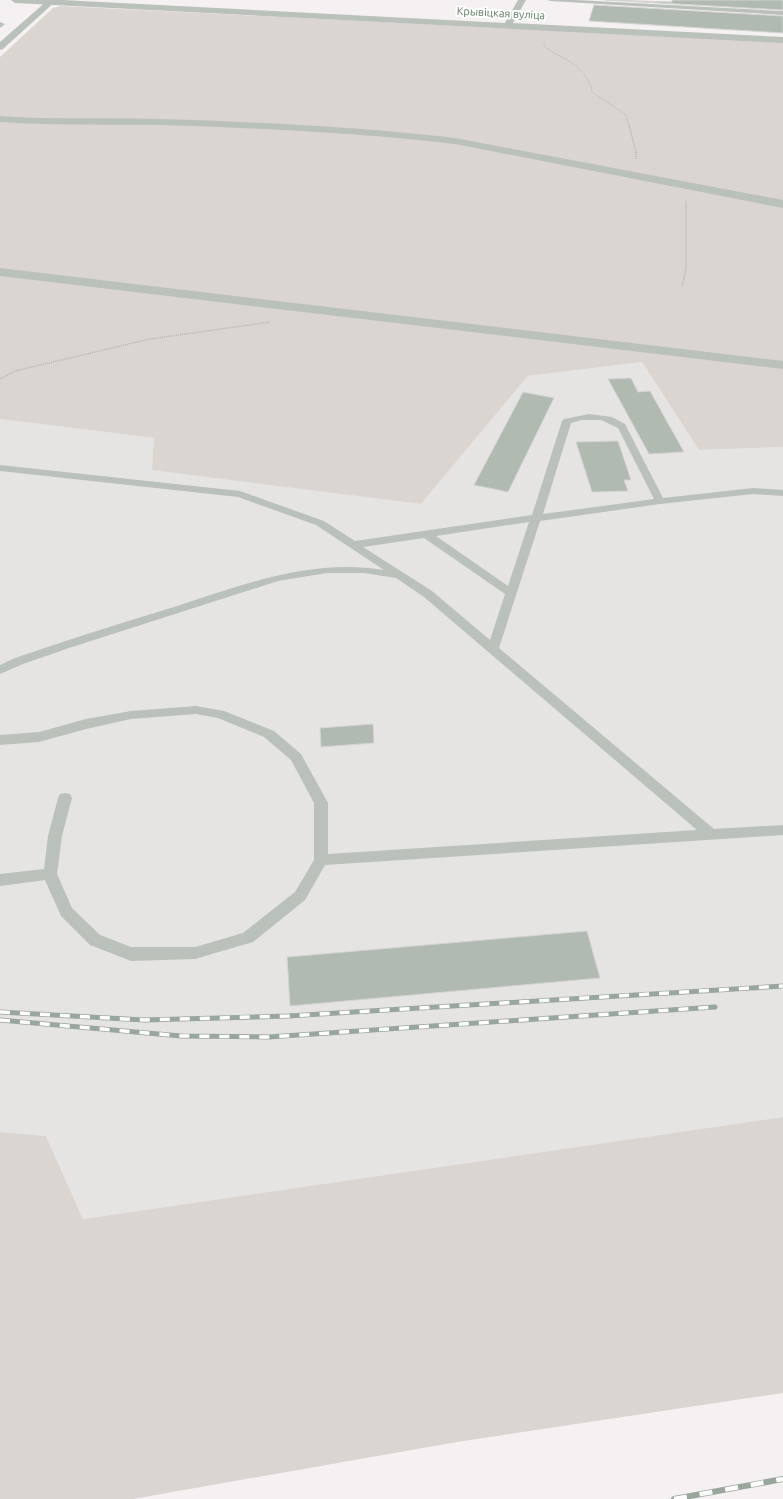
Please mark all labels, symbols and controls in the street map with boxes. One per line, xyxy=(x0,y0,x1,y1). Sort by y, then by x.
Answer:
street label: Крывіцкая вуліца xyxy=(456,5,546,21)

